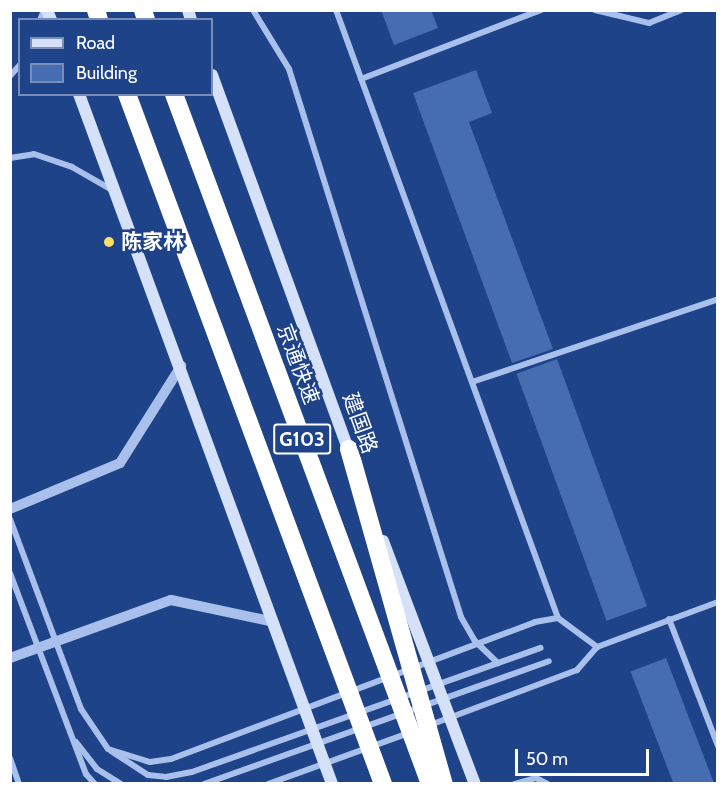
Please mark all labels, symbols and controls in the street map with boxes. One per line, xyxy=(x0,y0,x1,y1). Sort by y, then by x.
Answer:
legend xyxy=(18,18,213,96)
text: Road xyxy=(76,32,115,54)
text: Building xyxy=(76,62,137,84)
place label: 陈家林 xyxy=(121,229,184,255)
marker: 陈家林 xyxy=(102,235,116,249)
street label: 京通快速 xyxy=(272,320,324,408)
street label: 建国路 xyxy=(337,389,383,457)
road number: G103 xyxy=(272,422,332,456)
scale bar xyxy=(518,737,652,775)
text: 50 m xyxy=(526,748,568,770)

